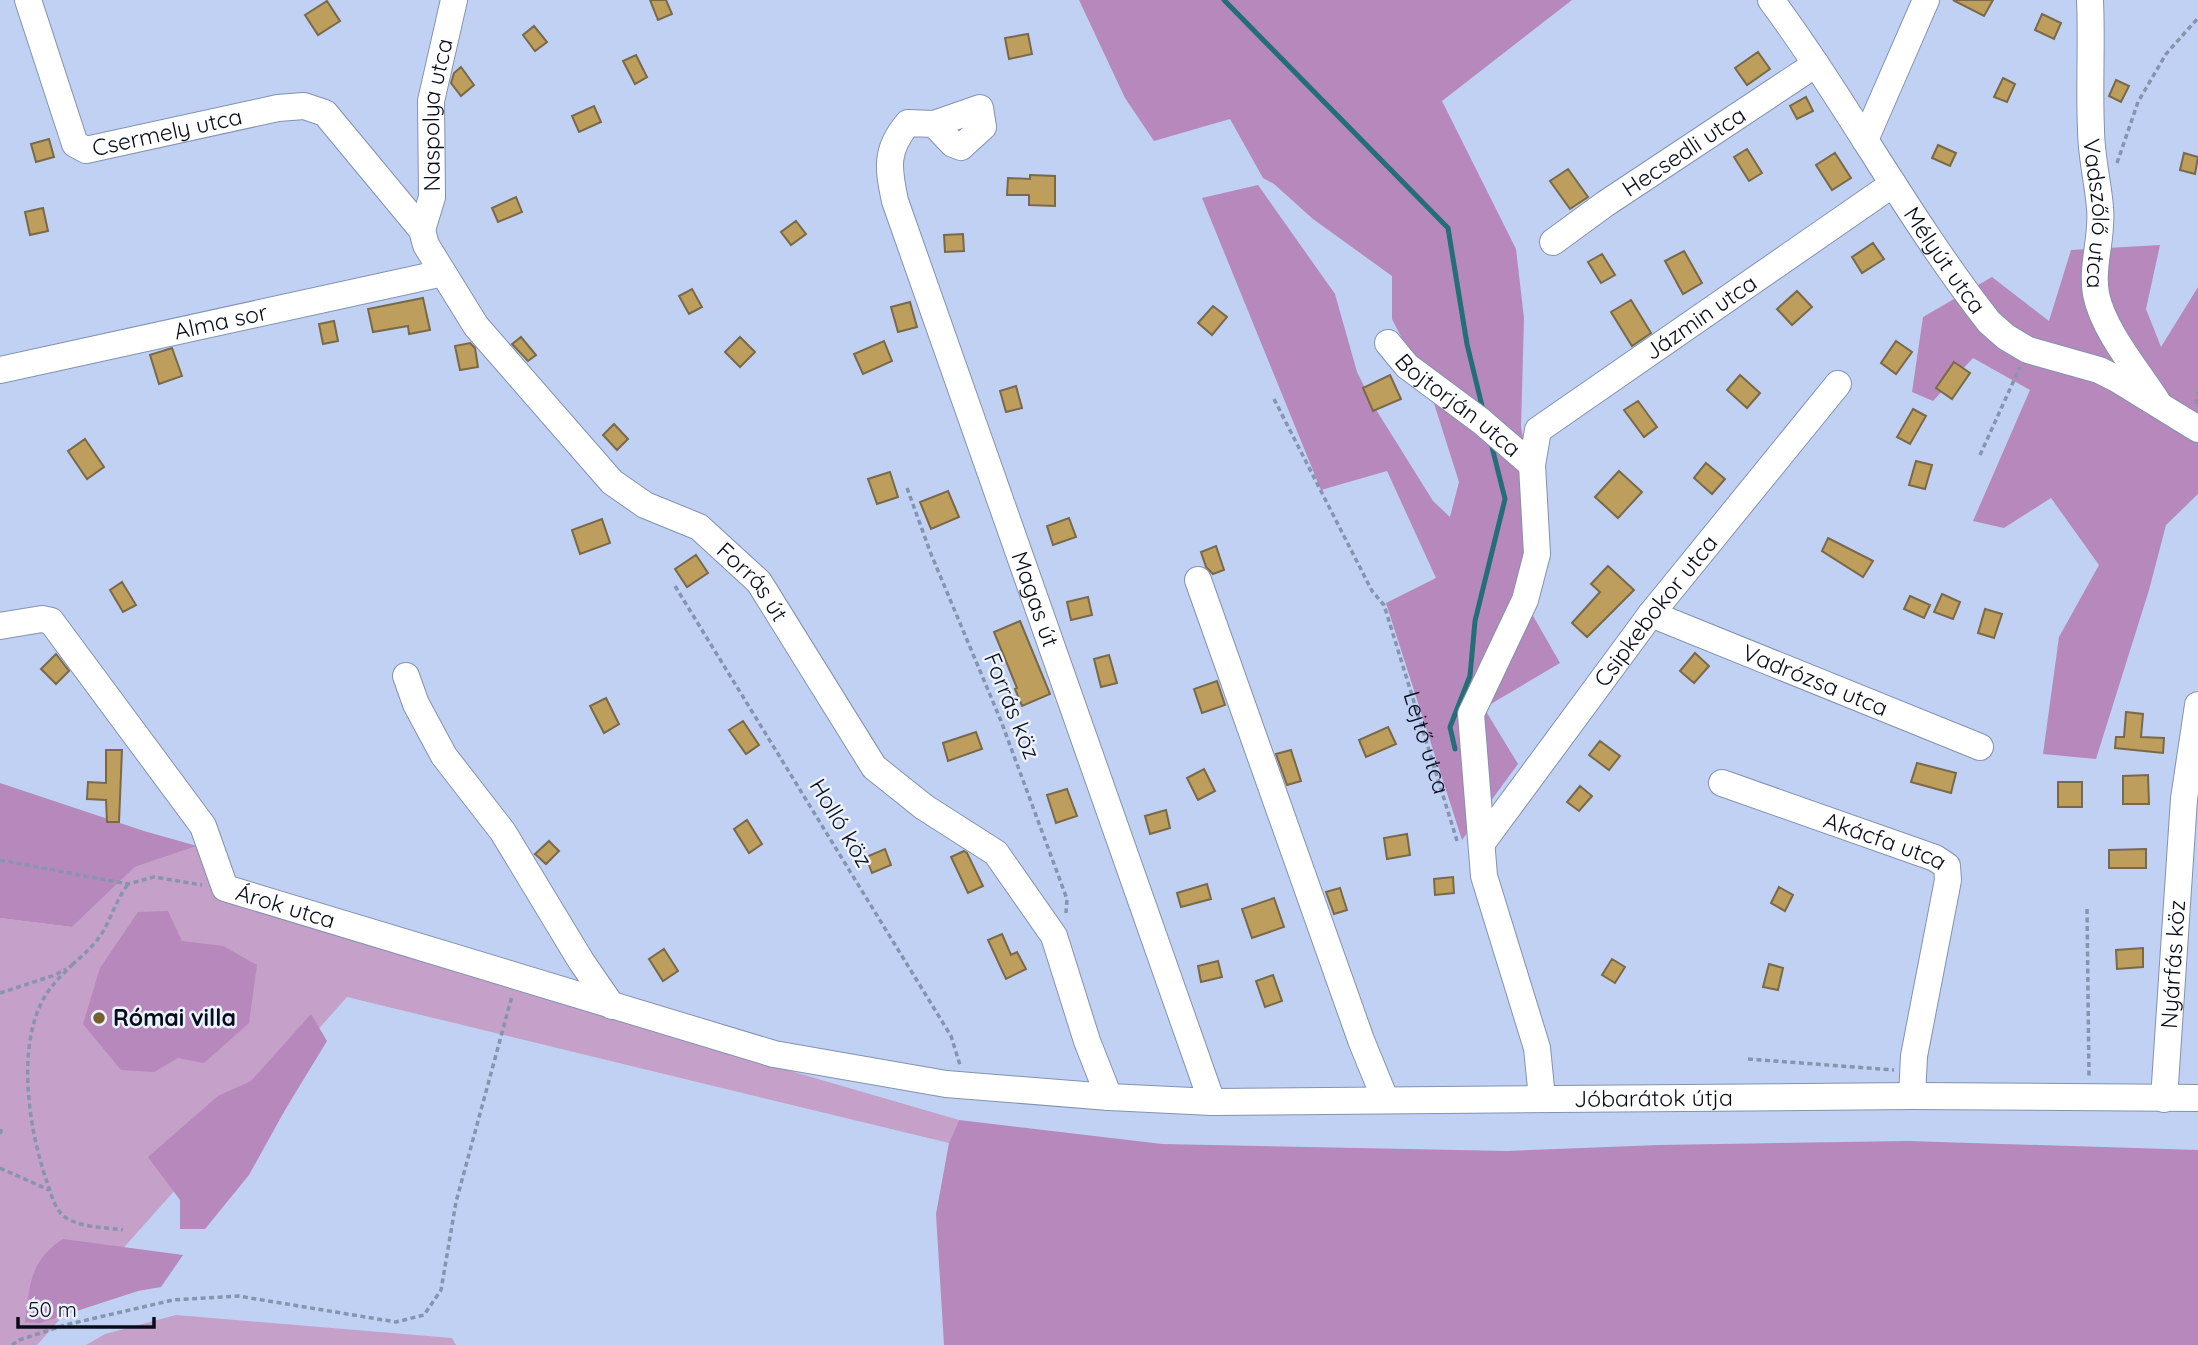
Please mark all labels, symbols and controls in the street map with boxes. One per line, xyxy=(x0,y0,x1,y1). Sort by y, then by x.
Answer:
street label: Naspolya utca xyxy=(416,36,459,192)
street label: Hecsedli utca xyxy=(1616,100,1751,203)
street label: Csermely utca xyxy=(89,101,245,162)
street label: Vadszőlő utca xyxy=(2077,137,2116,289)
street label: Mélyút utca xyxy=(1898,201,1992,319)
street label: Jázmin utca xyxy=(1639,268,1762,366)
street label: Alma sor xyxy=(171,297,270,345)
street label: Bojtorján utca xyxy=(1389,347,1527,463)
street label: Csipkebokor utca xyxy=(1587,529,1724,692)
street label: Forrás út xyxy=(711,536,795,627)
street label: Magas út xyxy=(1005,547,1066,651)
street label: Vadrózsa utca xyxy=(1738,638,1892,722)
street label: Forrás köz xyxy=(978,648,1047,763)
street label: Lejtő utca xyxy=(1398,687,1457,797)
street label: Holló köz xyxy=(804,773,879,872)
street label: Akácfa utca xyxy=(1820,805,1953,876)
street label: Árok utca xyxy=(232,877,339,935)
street label: Nyárfás köz xyxy=(2154,899,2191,1030)
place label: Római villa xyxy=(113,1003,236,1032)
marker: Római villa xyxy=(91,1010,107,1026)
street label: Jóbarátok útja xyxy=(1574,1083,1733,1113)
scale bar xyxy=(18,1286,154,1330)
text: 50 m xyxy=(28,1296,77,1322)

